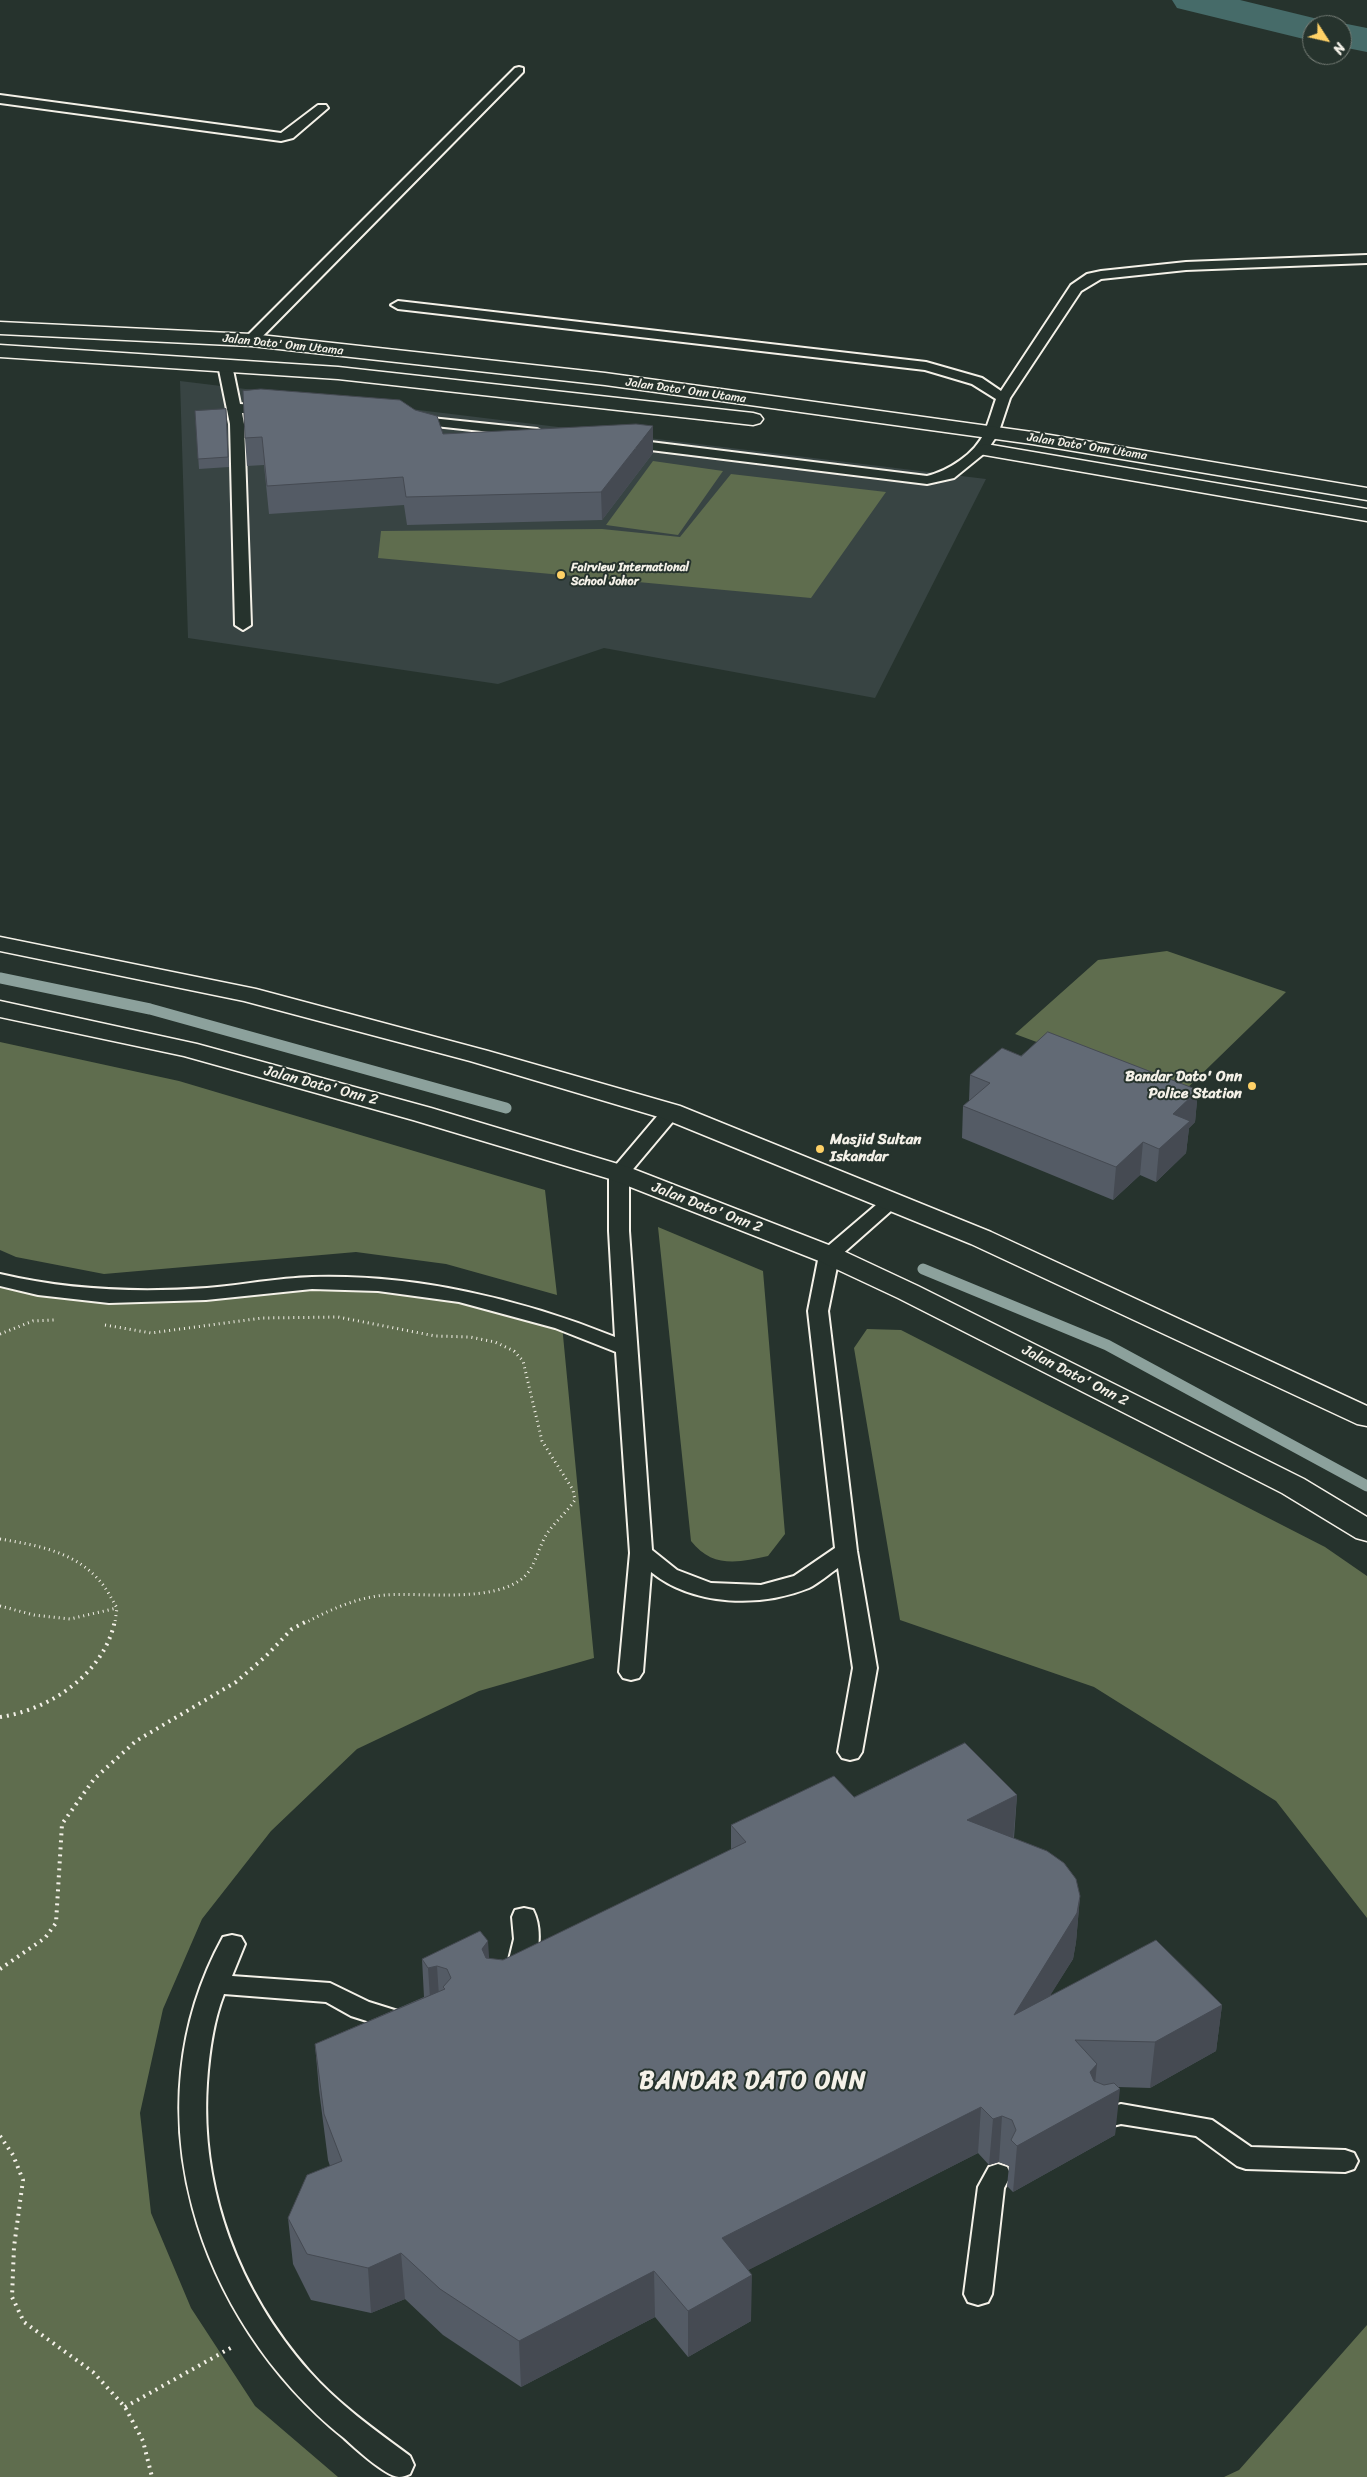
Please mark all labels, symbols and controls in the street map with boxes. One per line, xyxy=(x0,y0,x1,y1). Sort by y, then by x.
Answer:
north arrow xyxy=(1302,15,1352,65)
text: N xyxy=(1326,37,1352,59)
street label: Jalan Dato' Onn Utama xyxy=(222,332,344,358)
street label: Jalan Dato' Onn Utama xyxy=(625,375,747,407)
street label: Jalan Dato' Onn Utama xyxy=(1026,430,1148,464)
place label: Fairview International School Johor xyxy=(571,561,689,589)
marker: Fairview International School Johor xyxy=(555,569,567,581)
street label: Jalan Dato' Onn 2 xyxy=(262,1062,380,1110)
place label: Bandar Dato' Onn Police Station xyxy=(1125,1068,1242,1103)
marker: Bandar Dato' Onn Police Station xyxy=(1246,1080,1258,1092)
place label: Masjid Sultan Iskandar xyxy=(830,1131,921,1166)
marker: Masjid Sultan Iskandar xyxy=(814,1143,826,1155)
street label: Jalan Dato' Onn 2 xyxy=(649,1179,765,1237)
street label: Jalan Dato' Onn 2 xyxy=(1019,1341,1131,1411)
district label: BANDAR DATO ONN xyxy=(638,2068,868,2096)

